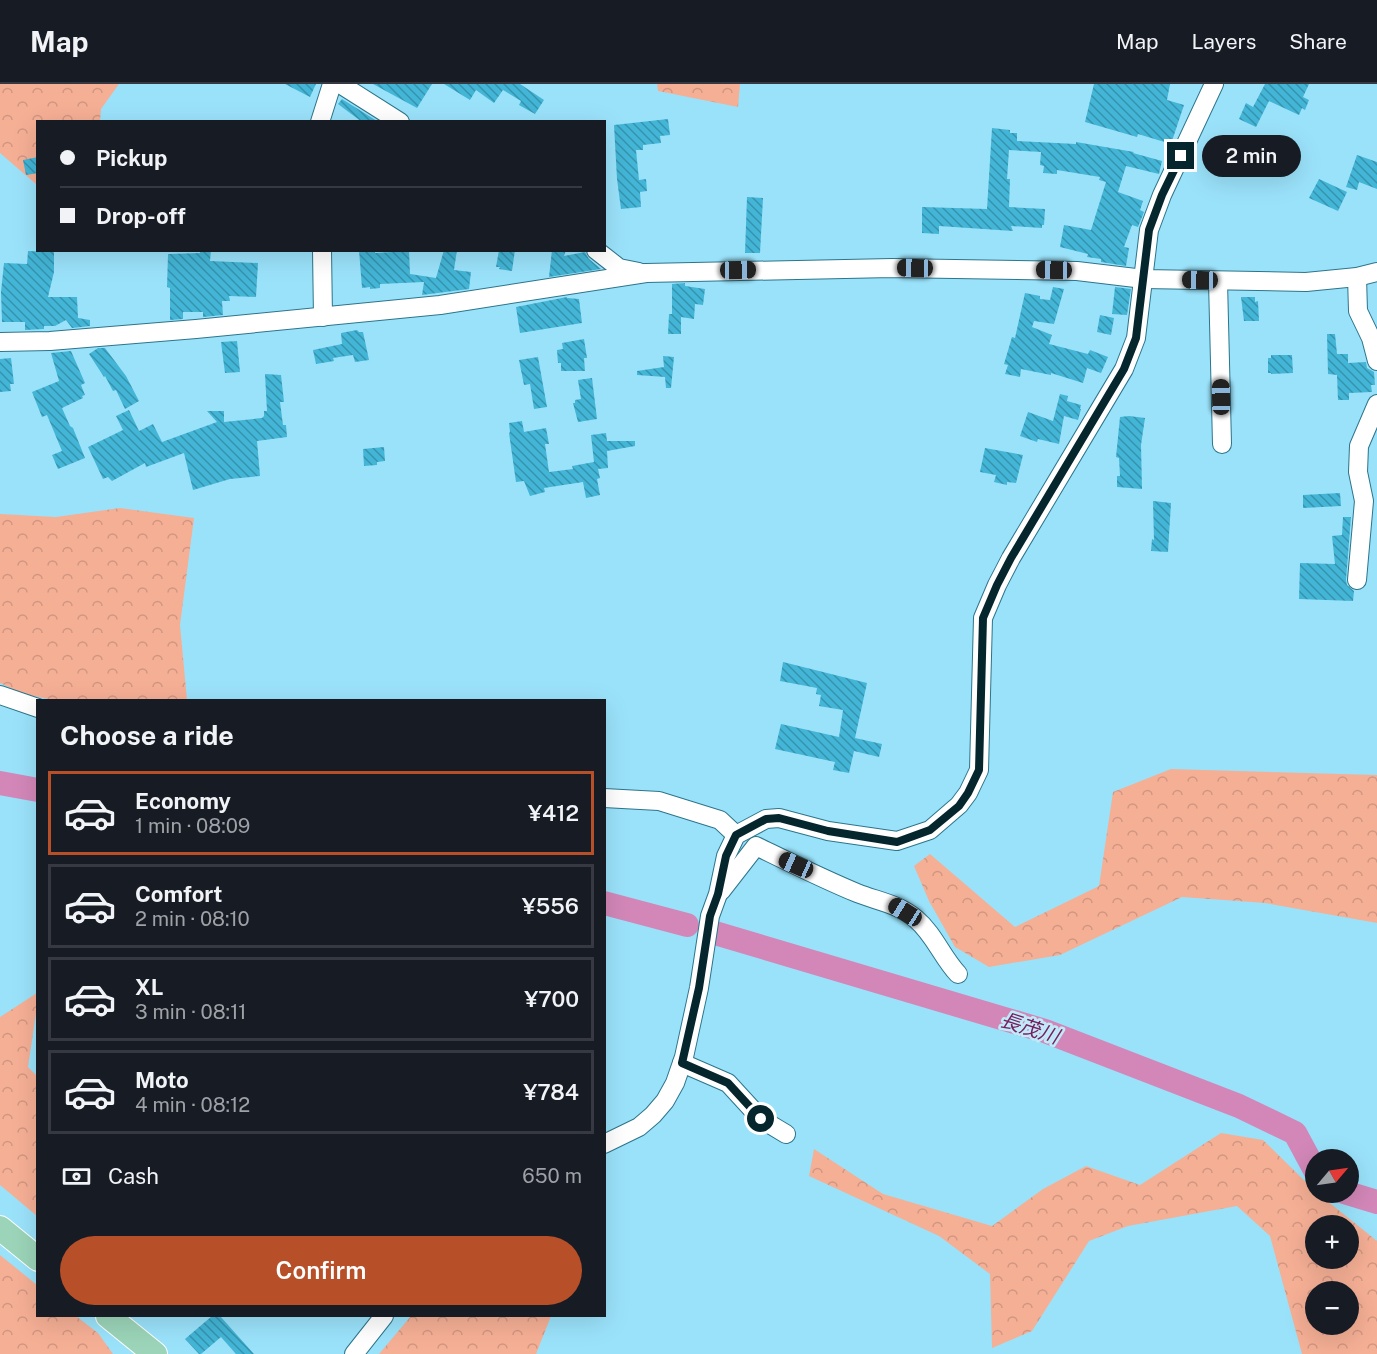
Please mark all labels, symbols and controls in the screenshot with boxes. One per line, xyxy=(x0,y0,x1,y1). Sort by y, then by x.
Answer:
text: Map xyxy=(30,25,89,58)
text: Map xyxy=(1116,29,1159,54)
text: Layers xyxy=(1192,29,1256,54)
text: Share xyxy=(1289,29,1347,54)
callout: 2 min xyxy=(1202,135,1301,177)
route end xyxy=(1167,142,1194,169)
text: 2 min xyxy=(1226,144,1277,168)
text: Pickup xyxy=(96,145,167,171)
text: Drop-off xyxy=(96,203,186,229)
car xyxy=(897,259,933,277)
car xyxy=(720,261,756,279)
car xyxy=(1036,261,1072,279)
car xyxy=(1182,271,1218,289)
car xyxy=(1212,379,1230,415)
text: Choose a ride xyxy=(60,719,234,751)
icon: car xyxy=(63,786,117,840)
text: Economy xyxy=(135,788,231,814)
text: ¥412 xyxy=(528,800,579,826)
text: 1 min · 08:09 xyxy=(135,814,250,838)
car xyxy=(776,849,816,881)
icon: car xyxy=(63,879,117,933)
text: Comfort xyxy=(135,881,222,907)
text: ¥556 xyxy=(522,893,579,919)
car xyxy=(885,895,925,929)
text: 2 min · 08:10 xyxy=(135,907,250,931)
icon: car xyxy=(63,972,117,1026)
text: XL xyxy=(135,974,163,1000)
text: ¥700 xyxy=(524,986,579,1012)
text: 3 min · 08:11 xyxy=(135,1000,246,1024)
water label: 長茂川 xyxy=(998,1007,1064,1049)
icon: car xyxy=(63,1065,117,1119)
text: Moto xyxy=(135,1067,189,1093)
text: ¥784 xyxy=(523,1079,579,1105)
text: 4 min · 08:12 xyxy=(135,1093,250,1117)
route start xyxy=(747,1105,774,1132)
north arrow xyxy=(1305,1149,1359,1203)
map controls xyxy=(1305,1149,1359,1335)
icon: cash xyxy=(60,1160,93,1193)
text: Cash xyxy=(108,1163,159,1189)
text: 650 m xyxy=(522,1164,582,1188)
button: + xyxy=(1305,1215,1359,1269)
button: Confirm xyxy=(60,1236,582,1305)
button: − xyxy=(1305,1281,1359,1335)

